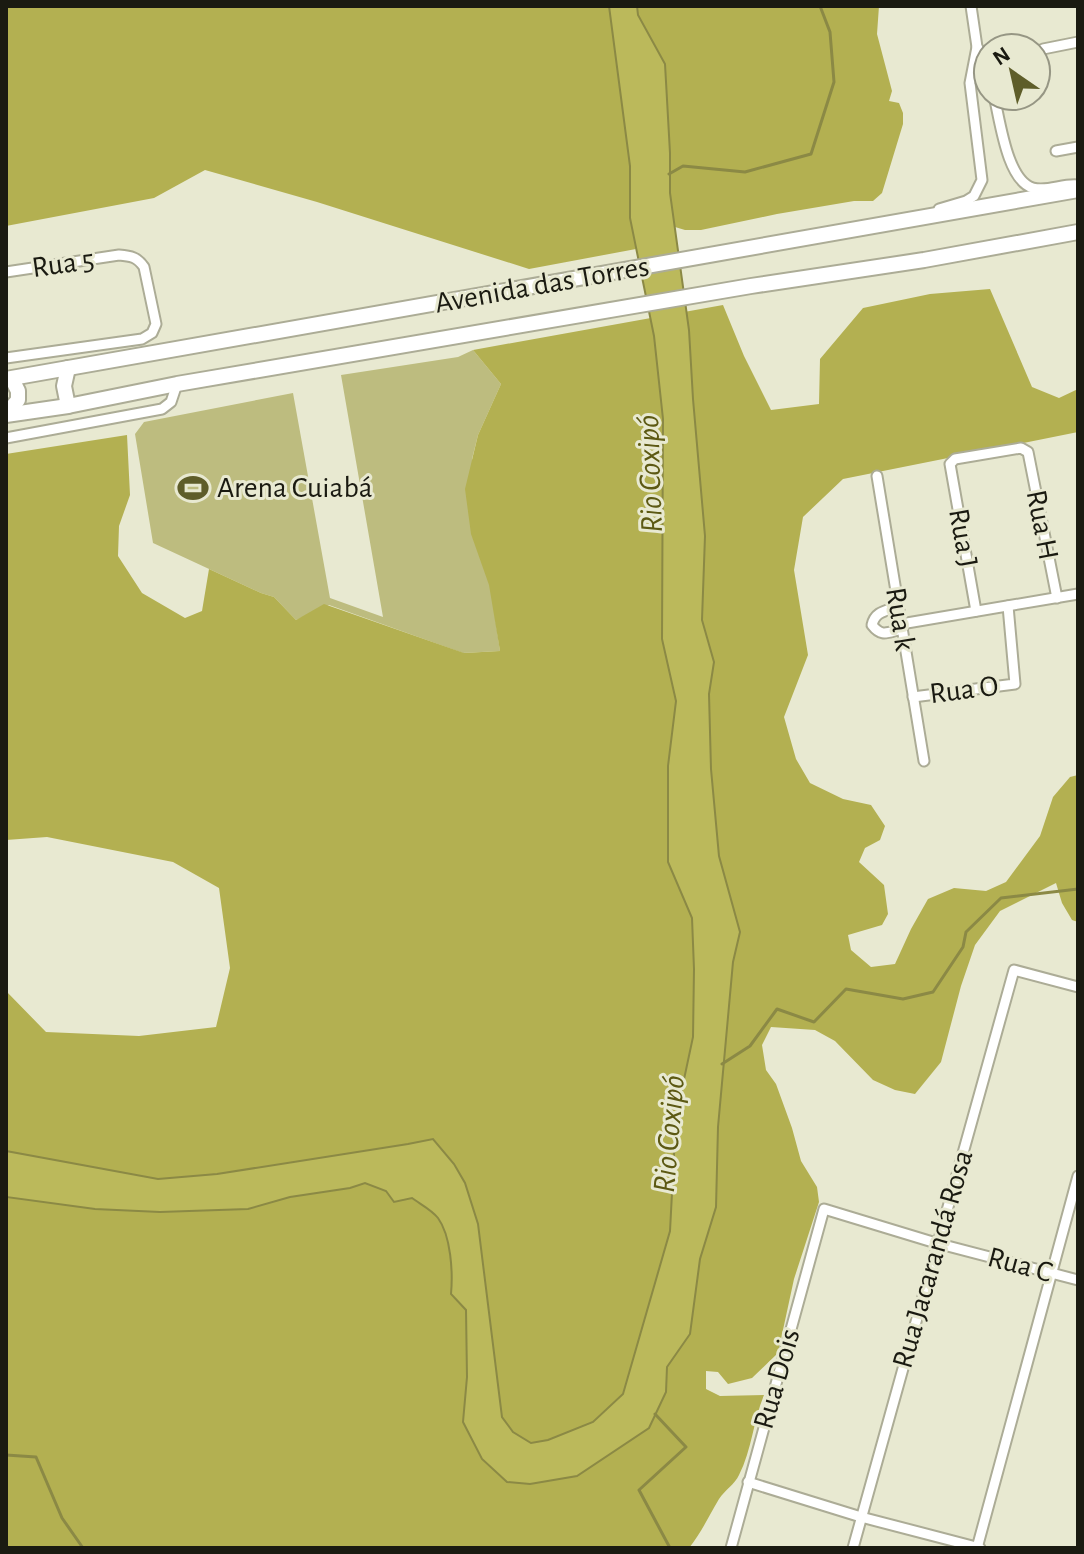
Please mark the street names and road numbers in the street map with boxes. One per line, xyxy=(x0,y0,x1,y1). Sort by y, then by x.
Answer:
street label: Rua 5 xyxy=(30,245,96,283)
street label: Avenida das Torres xyxy=(433,251,651,319)
street label: Rua H xyxy=(1021,487,1063,563)
street label: Rua J xyxy=(943,506,983,570)
street label: Rua k xyxy=(880,585,920,653)
street label: Rua O xyxy=(928,671,1000,709)
street label: Rua Jacarandá Rosa xyxy=(887,1146,979,1372)
street label: Rua C xyxy=(984,1242,1056,1288)
street label: Rua Dois xyxy=(748,1326,806,1432)

